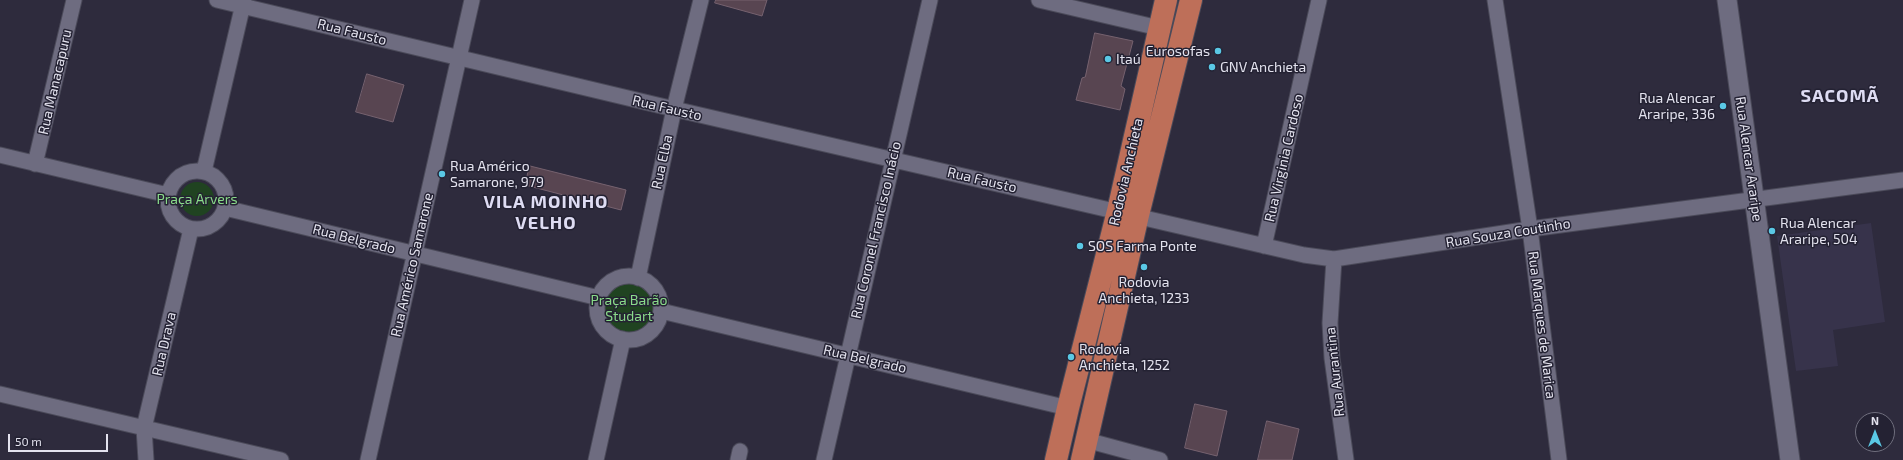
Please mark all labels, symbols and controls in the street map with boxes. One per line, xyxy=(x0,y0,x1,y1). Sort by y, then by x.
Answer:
street label: Rua Fausto xyxy=(316,15,388,49)
street label: Rua Manacapuru xyxy=(35,28,75,136)
place label: Eurosofas xyxy=(1146,43,1210,59)
marker: Eurosofas xyxy=(1213,46,1223,56)
place label: Itaú xyxy=(1116,51,1141,67)
marker: Itaú xyxy=(1103,54,1113,64)
place label: GNV Anchieta xyxy=(1220,59,1306,75)
marker: GNV Anchieta xyxy=(1207,62,1217,72)
district label: SACOMÃ xyxy=(1800,85,1880,107)
place label: Rua Alencar Araripe, 336 xyxy=(1638,90,1715,122)
street label: Rua Fausto xyxy=(631,92,703,124)
street label: Rua Virginia Cardoso xyxy=(1261,92,1307,224)
street label: Rua Alencar Araripe xyxy=(1732,95,1766,223)
marker: Rua Alencar Araripe, 336 xyxy=(1718,101,1728,111)
street label: Rodovia Anchieta xyxy=(1105,117,1147,227)
street label: Rua Elba xyxy=(648,133,676,191)
street label: Rua Coronel Francisco Inácio xyxy=(847,140,905,320)
place label: Rua Américo Samarone, 979 xyxy=(450,158,544,190)
street label: Rua Fausto xyxy=(946,164,1018,196)
marker: Rua Américo Samarone, 979 xyxy=(437,169,447,179)
park label: Praça Arvers xyxy=(156,191,238,207)
street label: Rua Américo Samarone xyxy=(387,191,437,339)
district label: VILA MOINHO VELHO xyxy=(484,191,608,234)
street label: Rua Souza Coutinho xyxy=(1444,215,1572,251)
place label: Rua Alencar Araripe, 504 xyxy=(1780,215,1858,248)
street label: Rua Belgrado xyxy=(311,221,397,257)
marker: Rua Alencar Araripe, 504 xyxy=(1767,226,1777,236)
place label: SOS Farma Ponte xyxy=(1088,238,1197,254)
marker: SOS Farma Ponte xyxy=(1075,241,1085,251)
street label: Rua Marques de Marica xyxy=(1525,250,1559,400)
marker: Rodovia Anchieta, 1233 xyxy=(1139,262,1149,272)
place label: Rodovia Anchieta, 1233 xyxy=(1098,274,1190,306)
park label: Praça Barão Studart xyxy=(591,292,667,324)
street label: Rua Drava xyxy=(148,310,180,378)
street label: Rua Aurantina xyxy=(1322,326,1348,418)
street label: Rua Belgrado xyxy=(822,341,908,377)
place label: Rodovia Anchieta, 1252 xyxy=(1079,341,1170,374)
marker: Rodovia Anchieta, 1252 xyxy=(1066,352,1076,362)
north arrow xyxy=(1855,412,1895,452)
text: N xyxy=(1871,414,1879,427)
scale bar xyxy=(10,426,110,452)
text: 50 m xyxy=(15,434,42,448)

